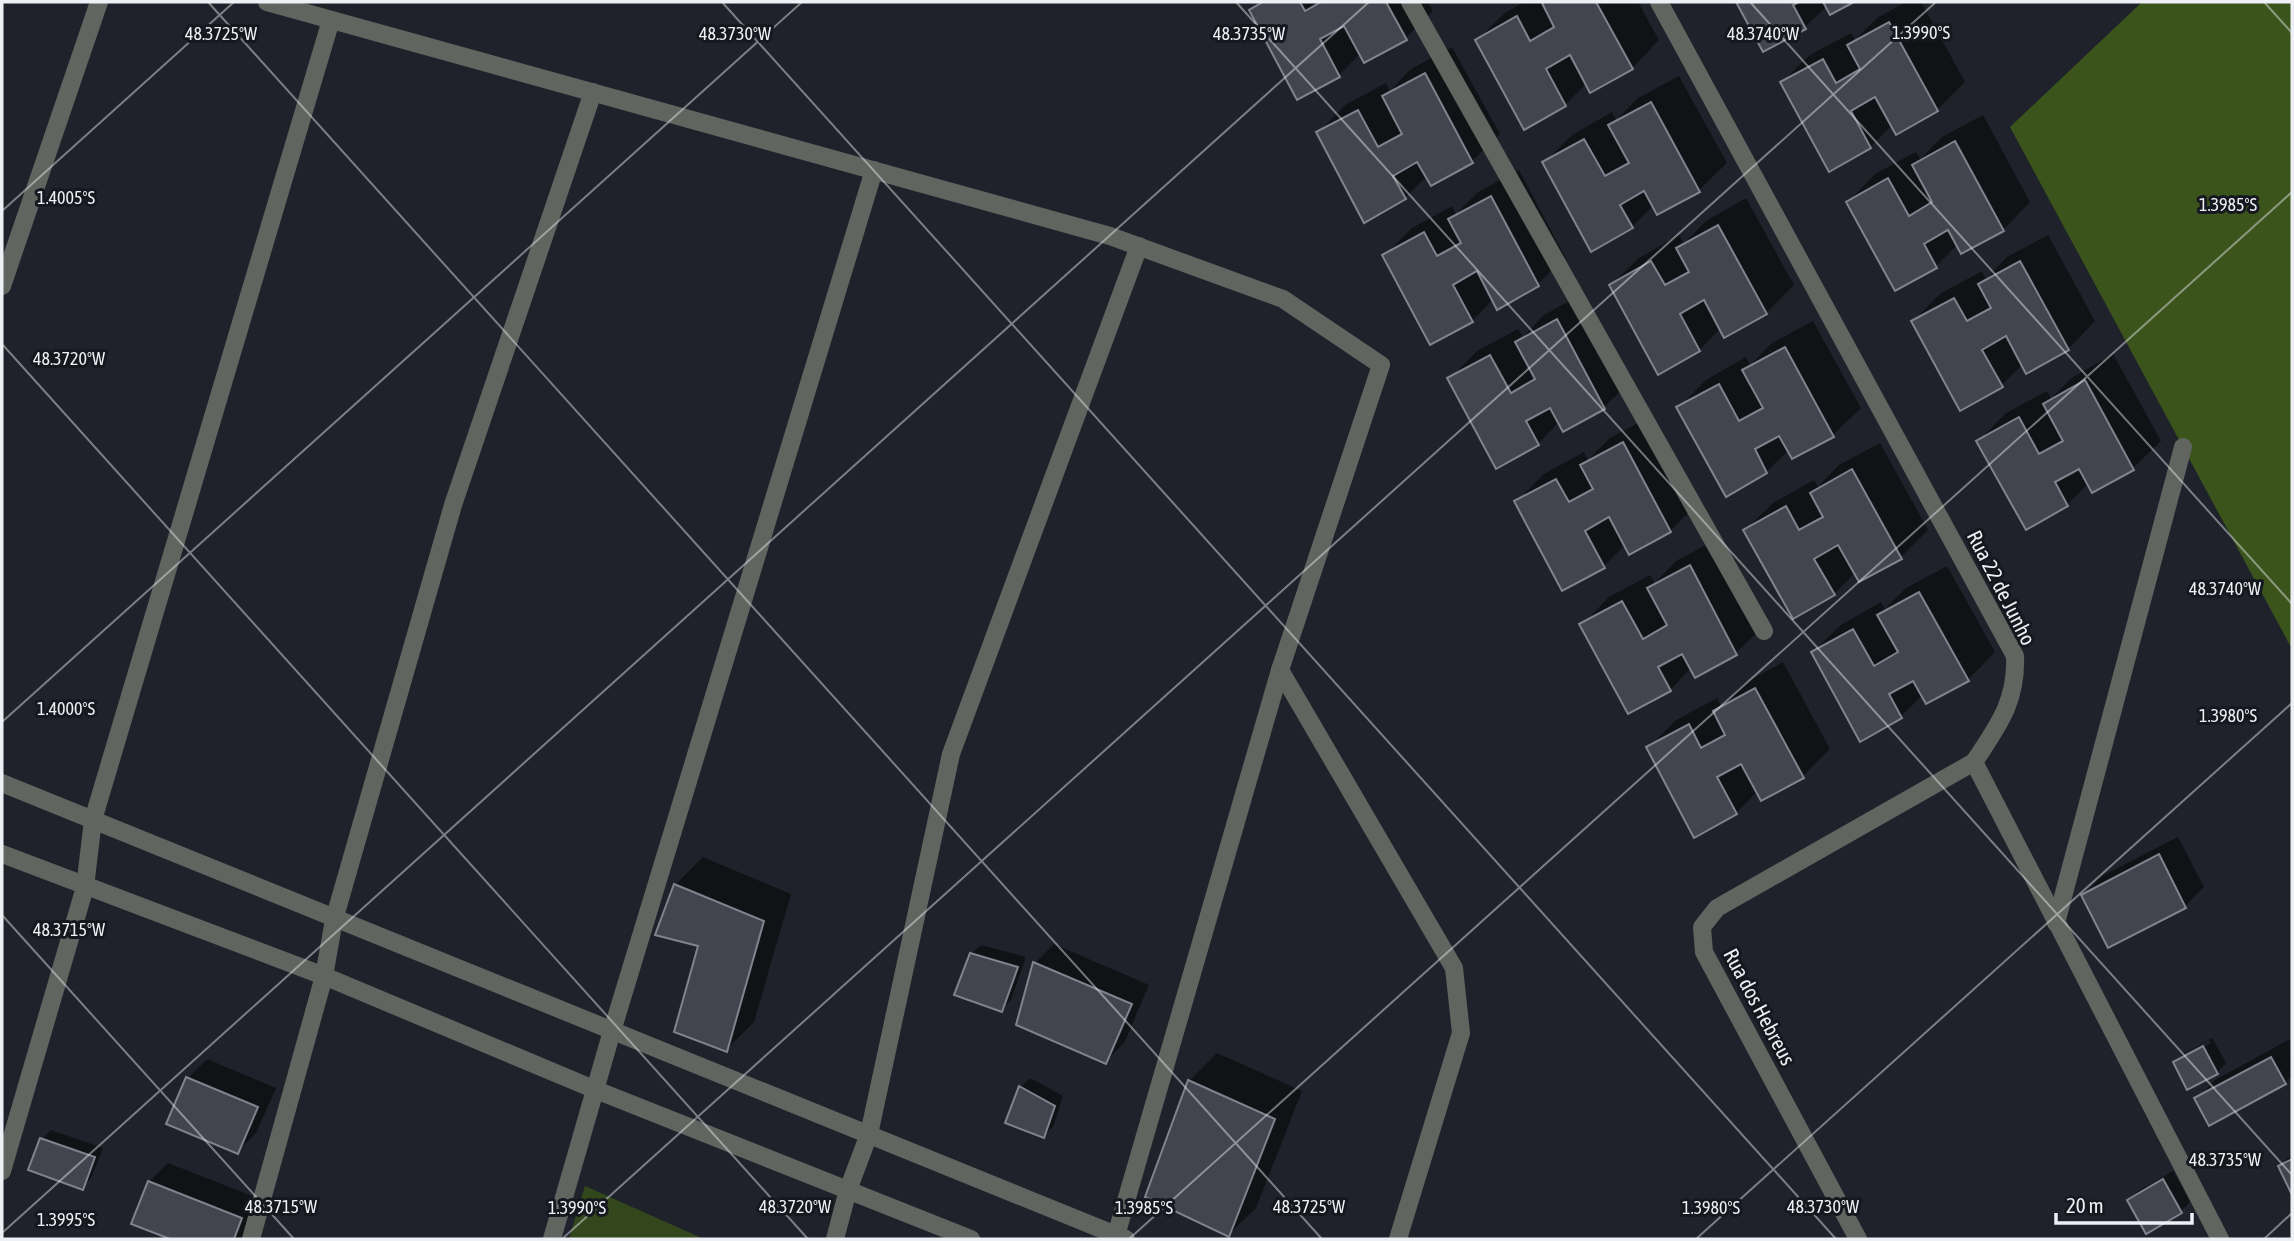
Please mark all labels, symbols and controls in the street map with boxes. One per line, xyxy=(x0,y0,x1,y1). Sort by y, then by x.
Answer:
text: 1.3990°S xyxy=(1892,22,1950,43)
text: 48.3725°W xyxy=(185,23,257,44)
text: 48.3730°W xyxy=(699,23,771,44)
text: 48.3735°W xyxy=(1213,23,1285,44)
text: 48.3740°W xyxy=(1727,23,1799,44)
text: 1.4005°S xyxy=(37,187,95,208)
text: 1.3985°S xyxy=(2199,194,2257,215)
text: 48.3720°W xyxy=(33,348,105,369)
street label: Rua 22 de Junho xyxy=(1963,526,2041,649)
text: 48.3740°W xyxy=(2189,578,2261,599)
text: 1.4000°S xyxy=(37,698,95,719)
text: 1.3980°S xyxy=(2199,705,2257,726)
text: 48.3715°W xyxy=(33,919,105,940)
street label: Rua dos Hebreus xyxy=(1719,944,1801,1069)
text: 48.3735°W xyxy=(2189,1149,2261,1170)
scale bar xyxy=(2056,1182,2192,1226)
text: 20 m xyxy=(2066,1193,2104,1217)
text: 48.3715°W xyxy=(245,1196,317,1217)
text: 48.3720°W xyxy=(759,1196,831,1217)
text: 48.3725°W xyxy=(1273,1196,1345,1217)
text: 48.3730°W xyxy=(1787,1196,1859,1217)
text: 1.3990°S xyxy=(548,1197,606,1218)
text: 1.3985°S xyxy=(1115,1197,1173,1218)
text: 1.3980°S xyxy=(1682,1197,1740,1218)
text: 1.3995°S xyxy=(37,1209,95,1230)

